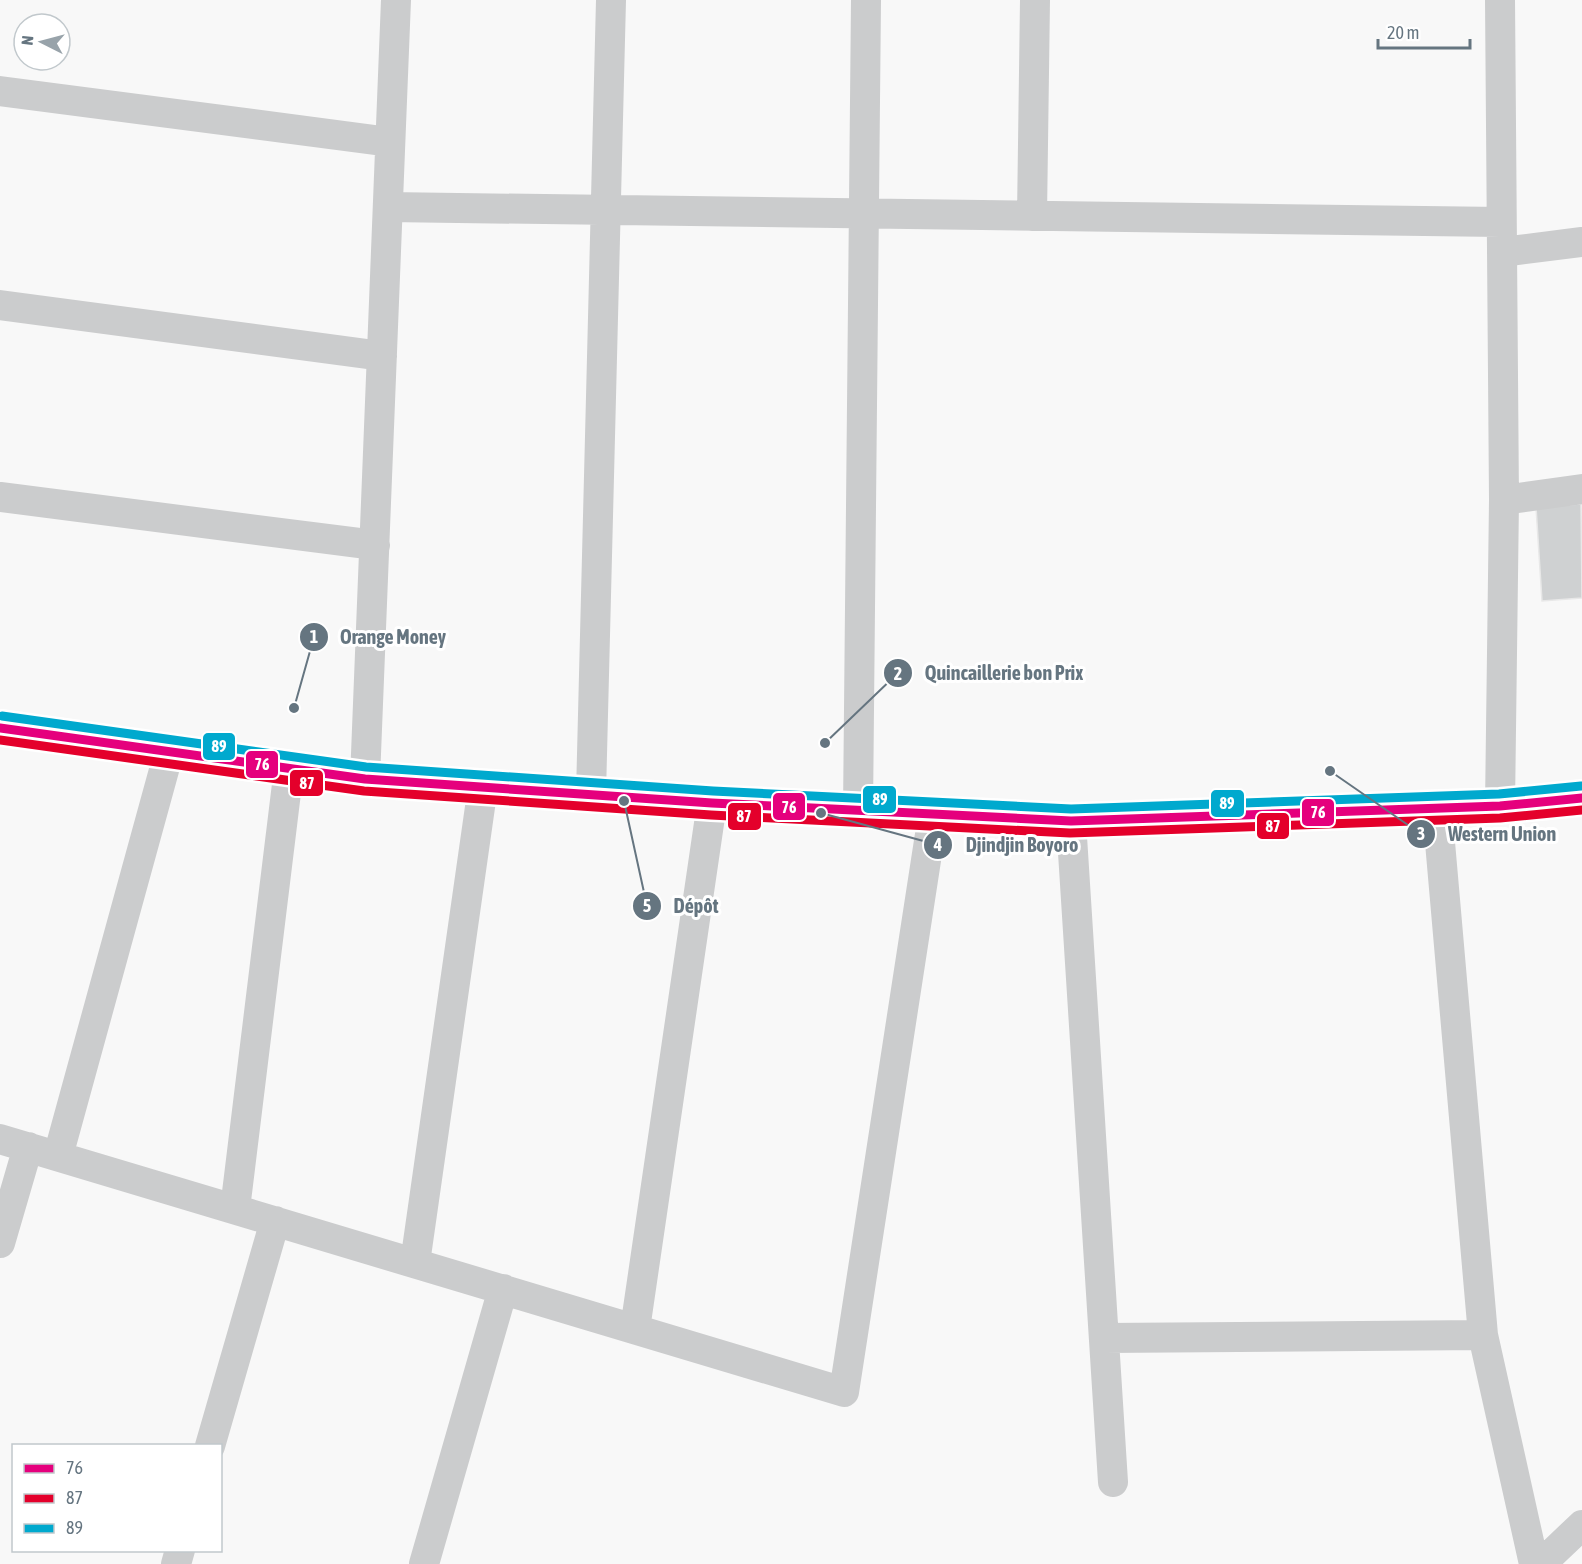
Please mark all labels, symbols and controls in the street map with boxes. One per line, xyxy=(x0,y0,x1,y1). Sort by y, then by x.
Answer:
north arrow xyxy=(12,12,72,72)
scale bar xyxy=(1378,12,1470,50)
text: 20 m xyxy=(1387,22,1419,43)
text: N xyxy=(18,35,37,46)
callout: Orange Money xyxy=(299,618,458,656)
text: Orange Money xyxy=(340,625,447,648)
text: 1 xyxy=(310,626,318,647)
callout: Quincaillerie bon Prix xyxy=(883,654,1096,692)
text: Quincaillerie bon Prix xyxy=(925,661,1083,684)
text: 2 xyxy=(894,663,902,684)
line badge: 89 xyxy=(202,732,236,761)
text: 89 xyxy=(211,737,227,755)
line badge: 76 xyxy=(245,750,279,779)
text: 76 xyxy=(254,755,270,773)
line badge: 87 xyxy=(289,769,324,797)
text: 87 xyxy=(299,774,315,792)
line badge: 89 xyxy=(862,785,897,814)
line badge: 89 xyxy=(1210,789,1245,818)
text: 89 xyxy=(872,790,888,808)
line badge: 76 xyxy=(772,792,806,821)
text: 89 xyxy=(1219,794,1235,812)
text: 76 xyxy=(781,798,797,816)
line badge: 76 xyxy=(1301,798,1335,827)
line badge: 87 xyxy=(727,802,762,831)
text: 76 xyxy=(1310,803,1326,821)
text: 87 xyxy=(736,807,752,825)
line badge: 87 xyxy=(1256,812,1290,840)
callout: Western Union xyxy=(1406,815,1568,853)
text: 87 xyxy=(1265,817,1281,835)
text: Western Union xyxy=(1447,822,1556,845)
text: 3 xyxy=(1417,823,1425,844)
callout: Djindjin Boyoro xyxy=(923,826,1090,864)
text: Djindjin Boyoro xyxy=(966,833,1078,856)
text: 4 xyxy=(933,834,942,855)
callout: Dépôt xyxy=(632,887,731,925)
text: Dépôt xyxy=(674,894,719,917)
text: 5 xyxy=(643,895,651,916)
legend xyxy=(12,1444,222,1552)
text: 76 xyxy=(66,1457,83,1478)
text: 87 xyxy=(66,1487,83,1508)
text: 89 xyxy=(66,1517,83,1538)

